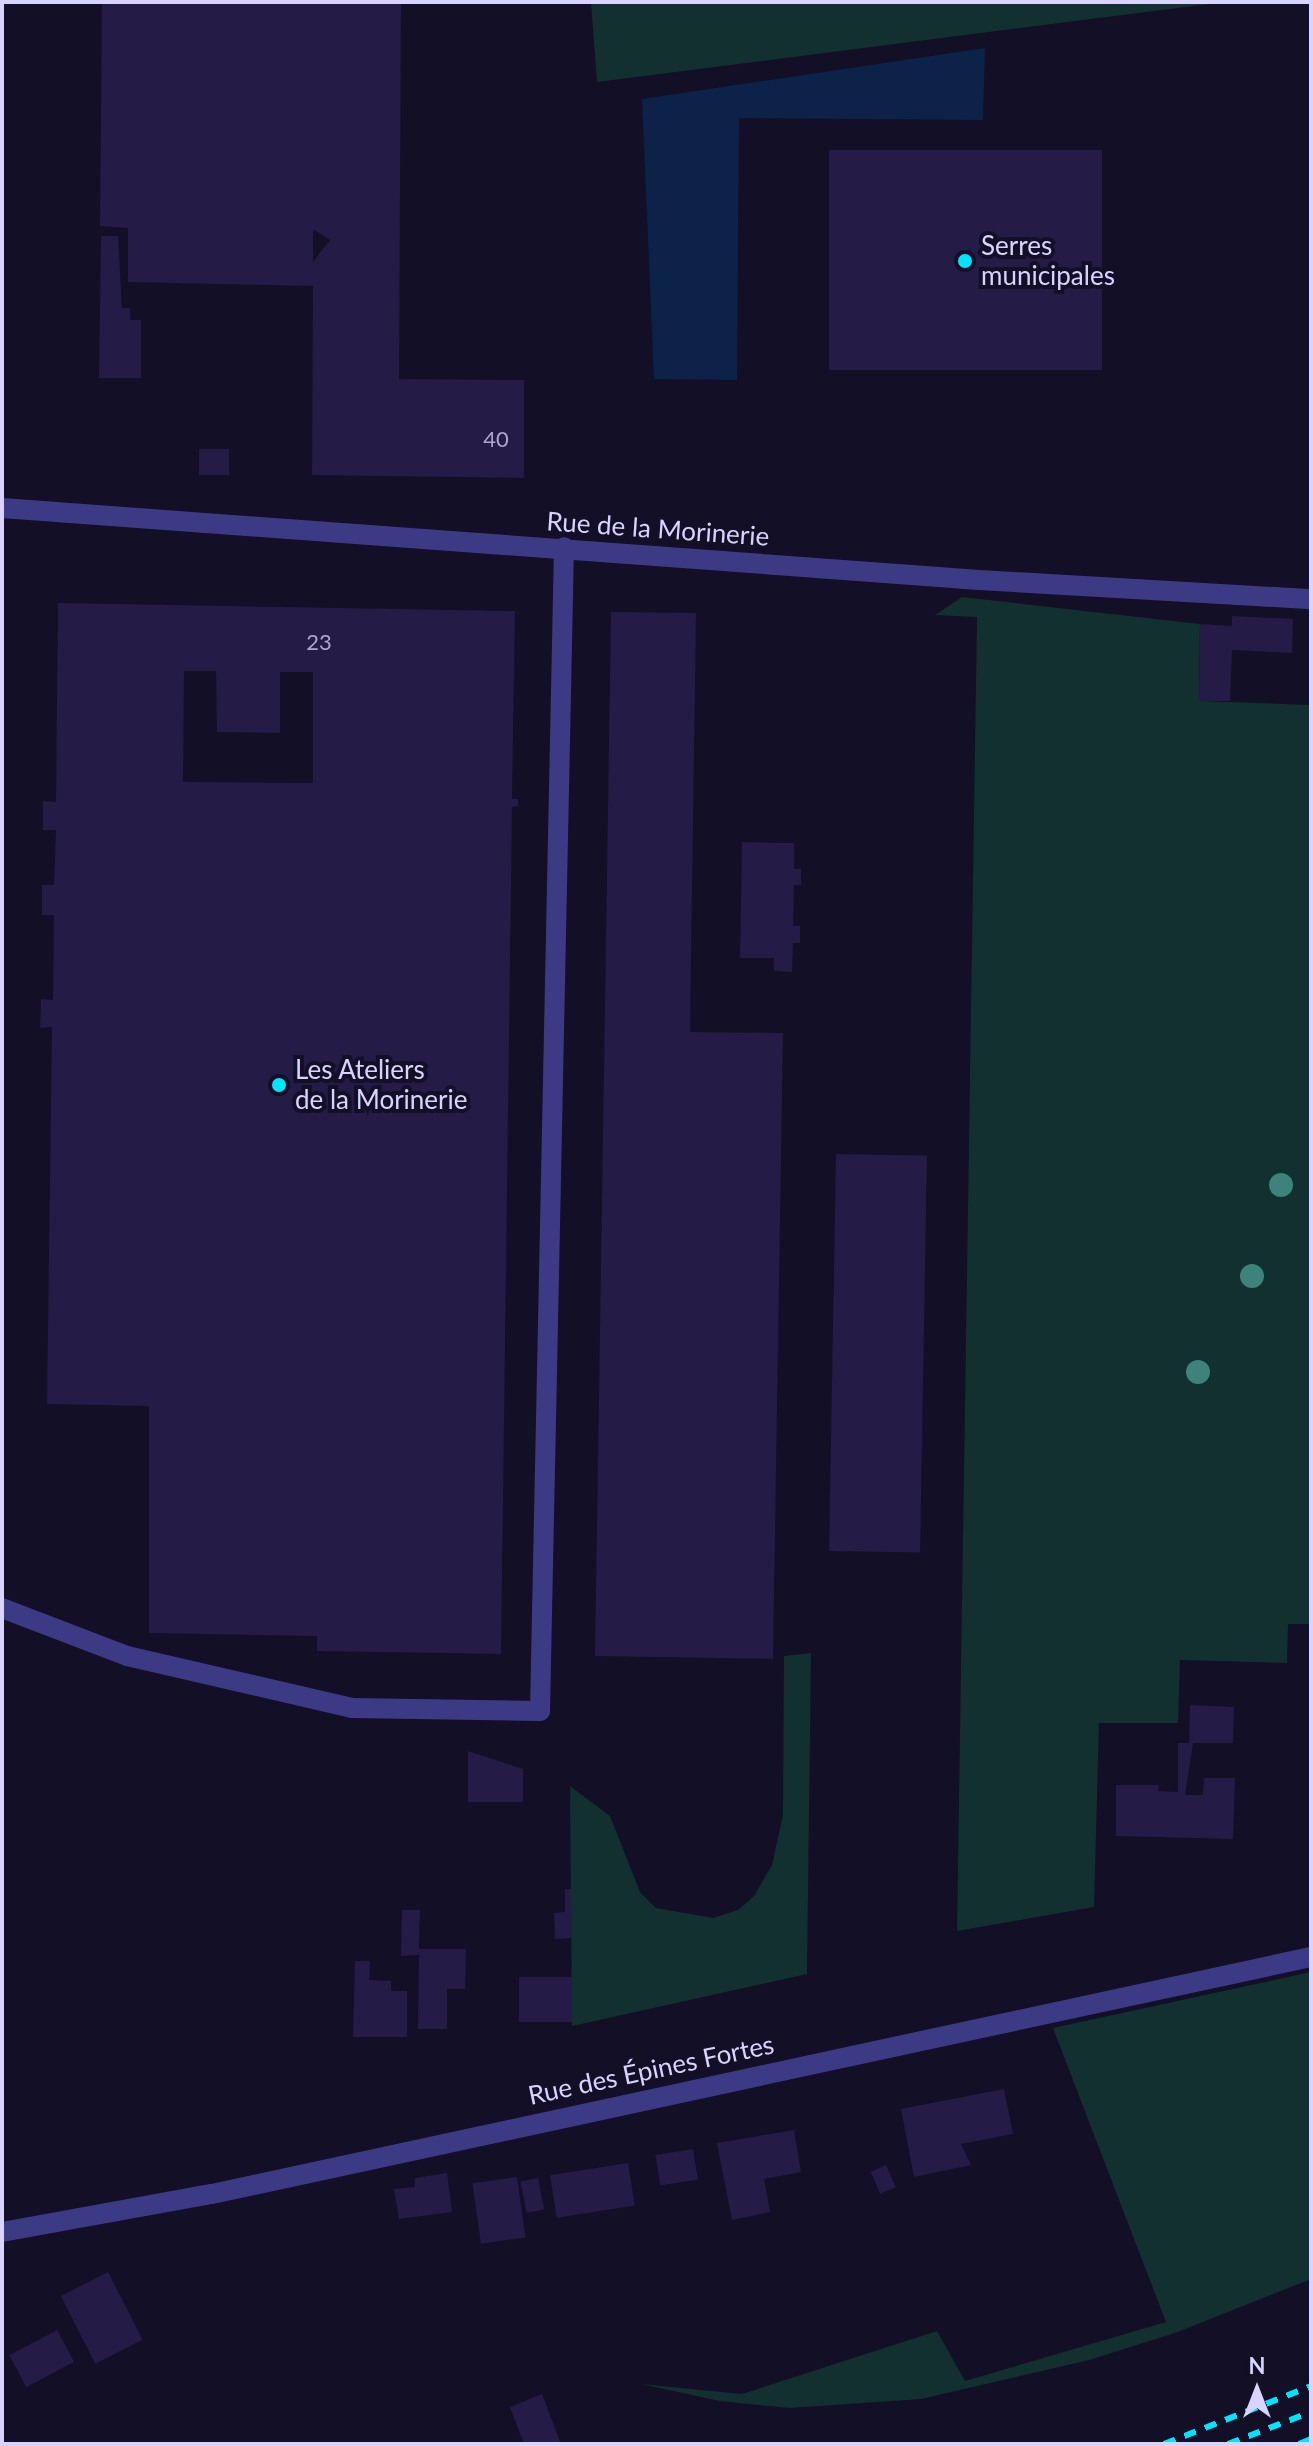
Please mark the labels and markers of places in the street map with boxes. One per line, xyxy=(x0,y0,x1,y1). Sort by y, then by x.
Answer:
place label: Serres municipales xyxy=(981,230,1115,292)
marker: Serres municipales xyxy=(956,252,974,270)
place label: Les Ateliers de la Morinerie xyxy=(295,1054,468,1116)
marker: Les Ateliers de la Morinerie xyxy=(270,1076,288,1094)

